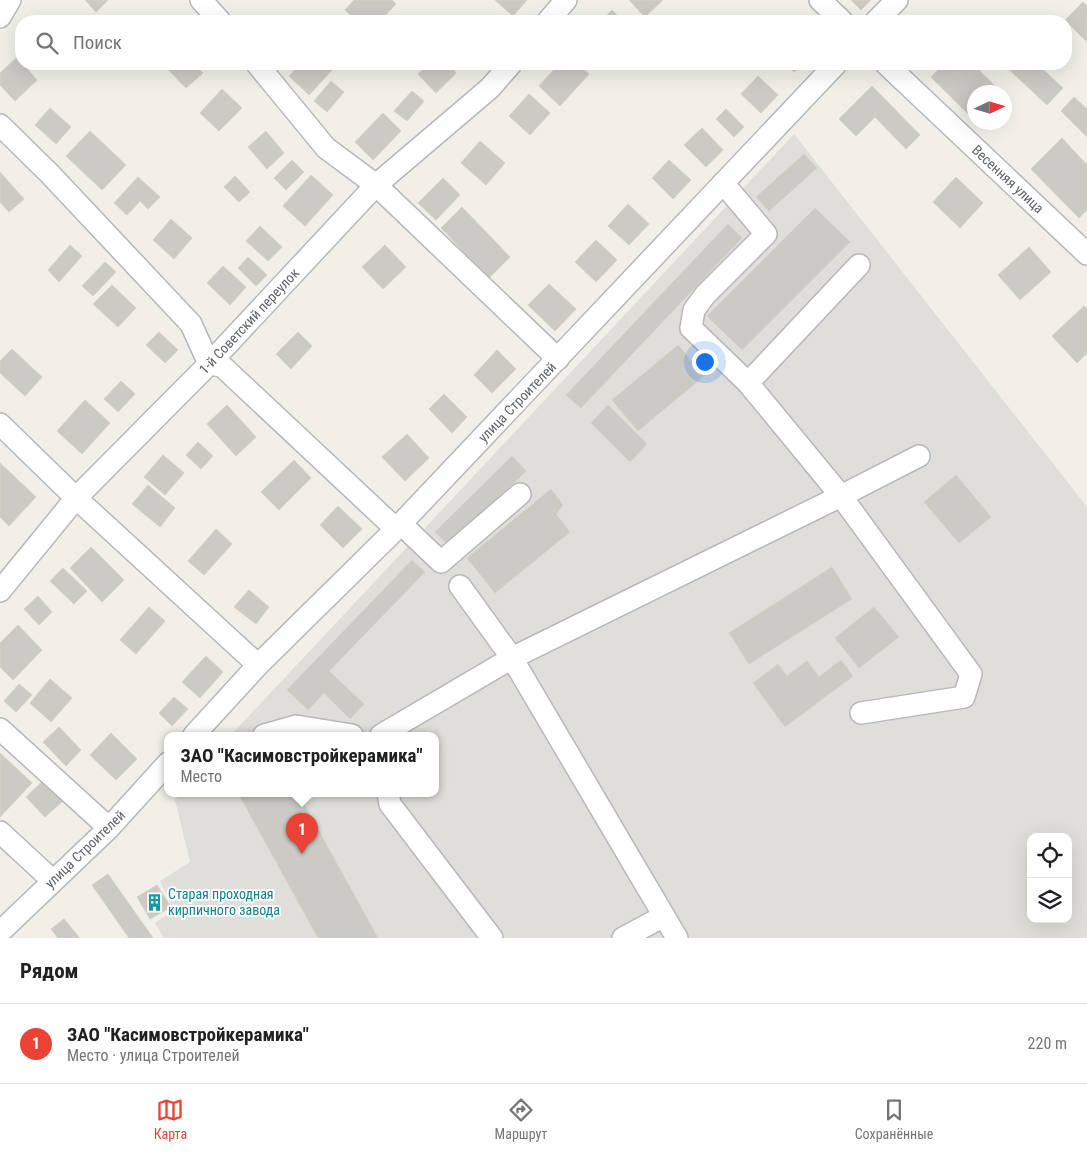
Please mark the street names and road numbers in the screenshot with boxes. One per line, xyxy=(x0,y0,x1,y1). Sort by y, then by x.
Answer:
street label: Весенняя улица xyxy=(969,142,1047,216)
street label: 1-й Советский переулок xyxy=(196,265,302,377)
street label: улица Строителей xyxy=(475,359,559,445)
street label: улица Строителей xyxy=(42,807,128,891)

